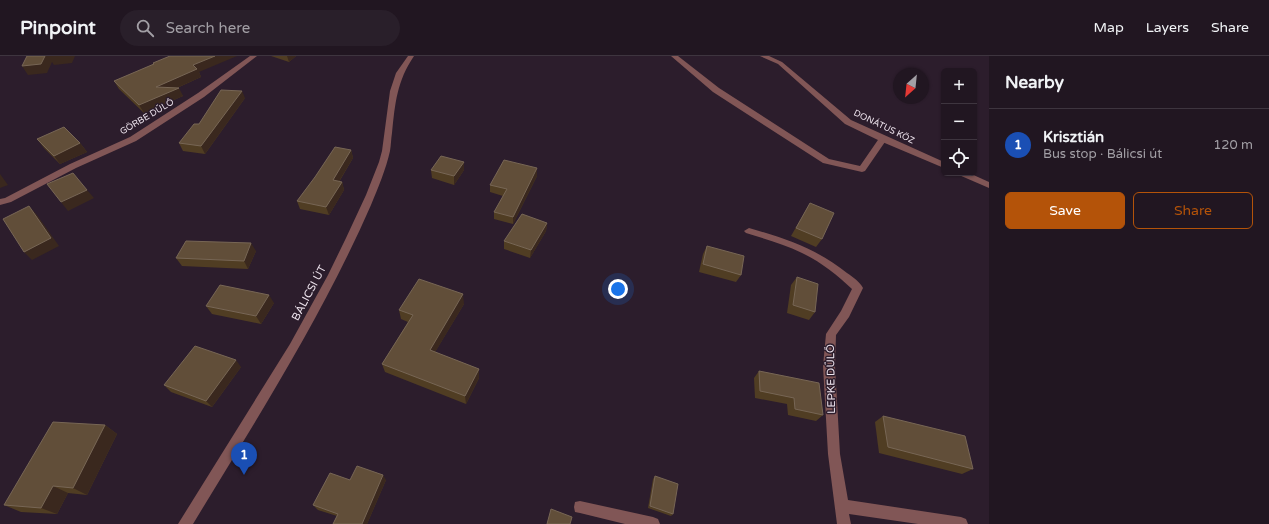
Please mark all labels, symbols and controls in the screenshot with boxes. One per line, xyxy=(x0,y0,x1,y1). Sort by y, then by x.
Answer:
search box xyxy=(120,10,400,46)
text: Pinpoint xyxy=(20,17,96,39)
icon: search xyxy=(134,17,156,39)
text: Search here xyxy=(166,19,250,37)
text: Map xyxy=(1094,19,1124,36)
text: Layers xyxy=(1146,19,1189,36)
text: Share xyxy=(1211,19,1249,36)
north arrow xyxy=(893,68,929,104)
map controls xyxy=(941,68,977,176)
button: + xyxy=(941,68,977,104)
text: Nearby xyxy=(1005,72,1064,93)
street label: GÖRBE DŰLŐ xyxy=(118,96,176,137)
button: − xyxy=(941,104,977,140)
street label: DONÁTUS KÖZ xyxy=(852,107,917,147)
text: Krisztián xyxy=(1043,128,1104,146)
text: 1 xyxy=(1014,137,1022,153)
text: 120 m xyxy=(1213,137,1253,153)
button: locate xyxy=(941,140,977,176)
text: Bus stop · Bálicsi út xyxy=(1043,146,1162,162)
button: Save xyxy=(1005,192,1125,229)
button: Share xyxy=(1133,192,1253,229)
street label: BÁLICSI ÚT xyxy=(288,262,329,323)
your location xyxy=(608,279,628,299)
street label: LEPKE DŰLŐ xyxy=(823,344,838,414)
pin: 1 xyxy=(231,442,257,475)

